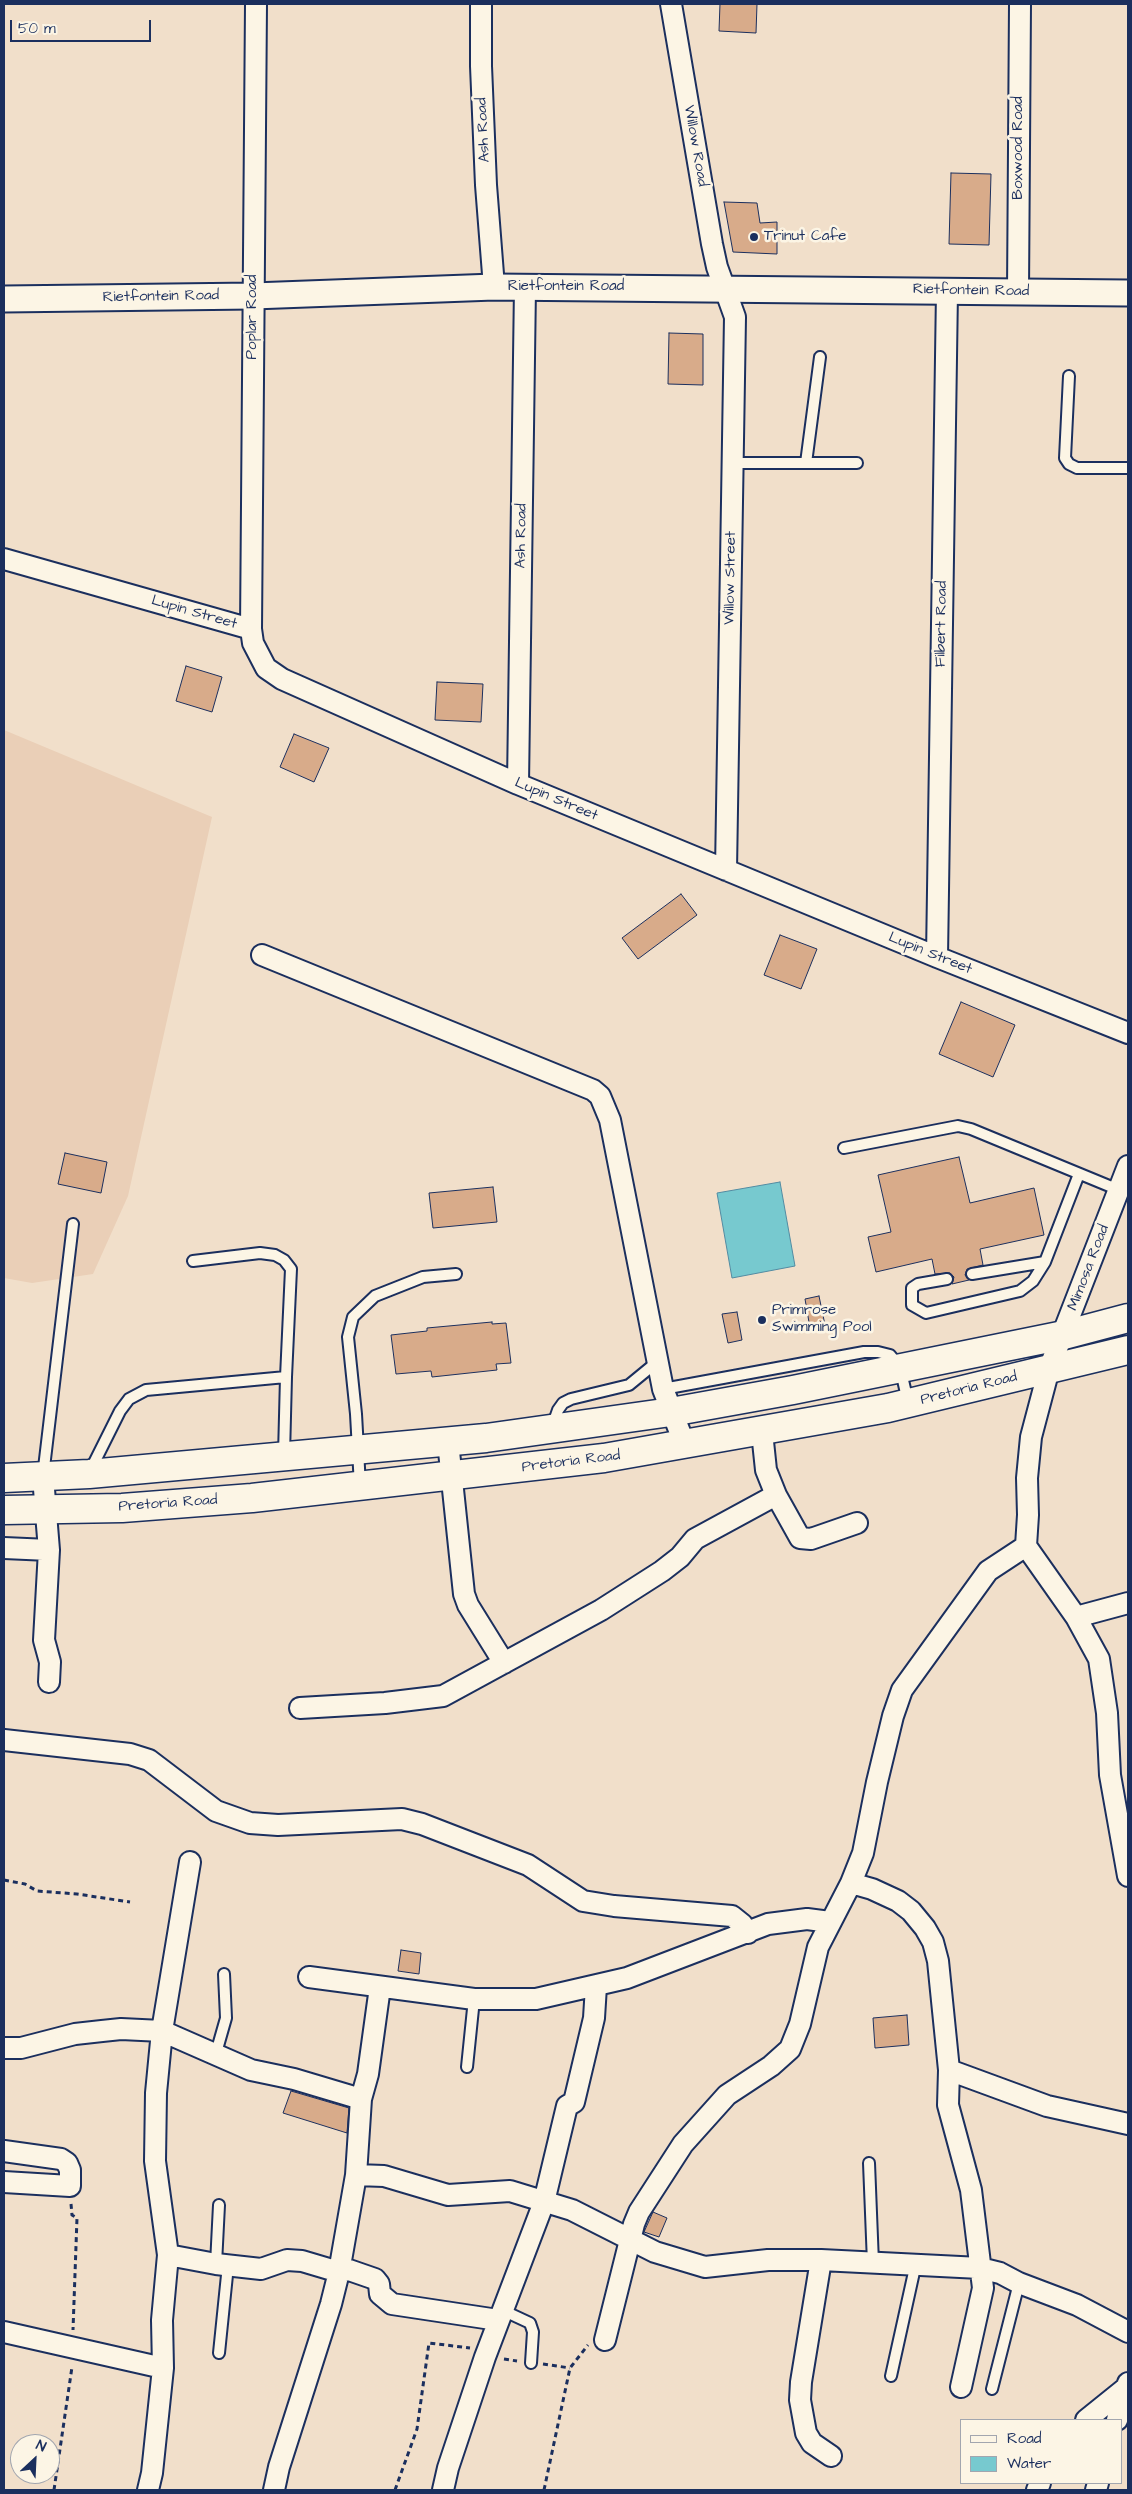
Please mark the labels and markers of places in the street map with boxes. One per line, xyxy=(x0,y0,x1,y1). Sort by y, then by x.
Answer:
place label: Trinut Cafe xyxy=(764,228,846,246)
marker: Trinut Cafe xyxy=(748,231,760,243)
place label: Primrose Swimming Pool xyxy=(772,1302,872,1337)
marker: Primrose Swimming Pool xyxy=(756,1314,768,1326)

